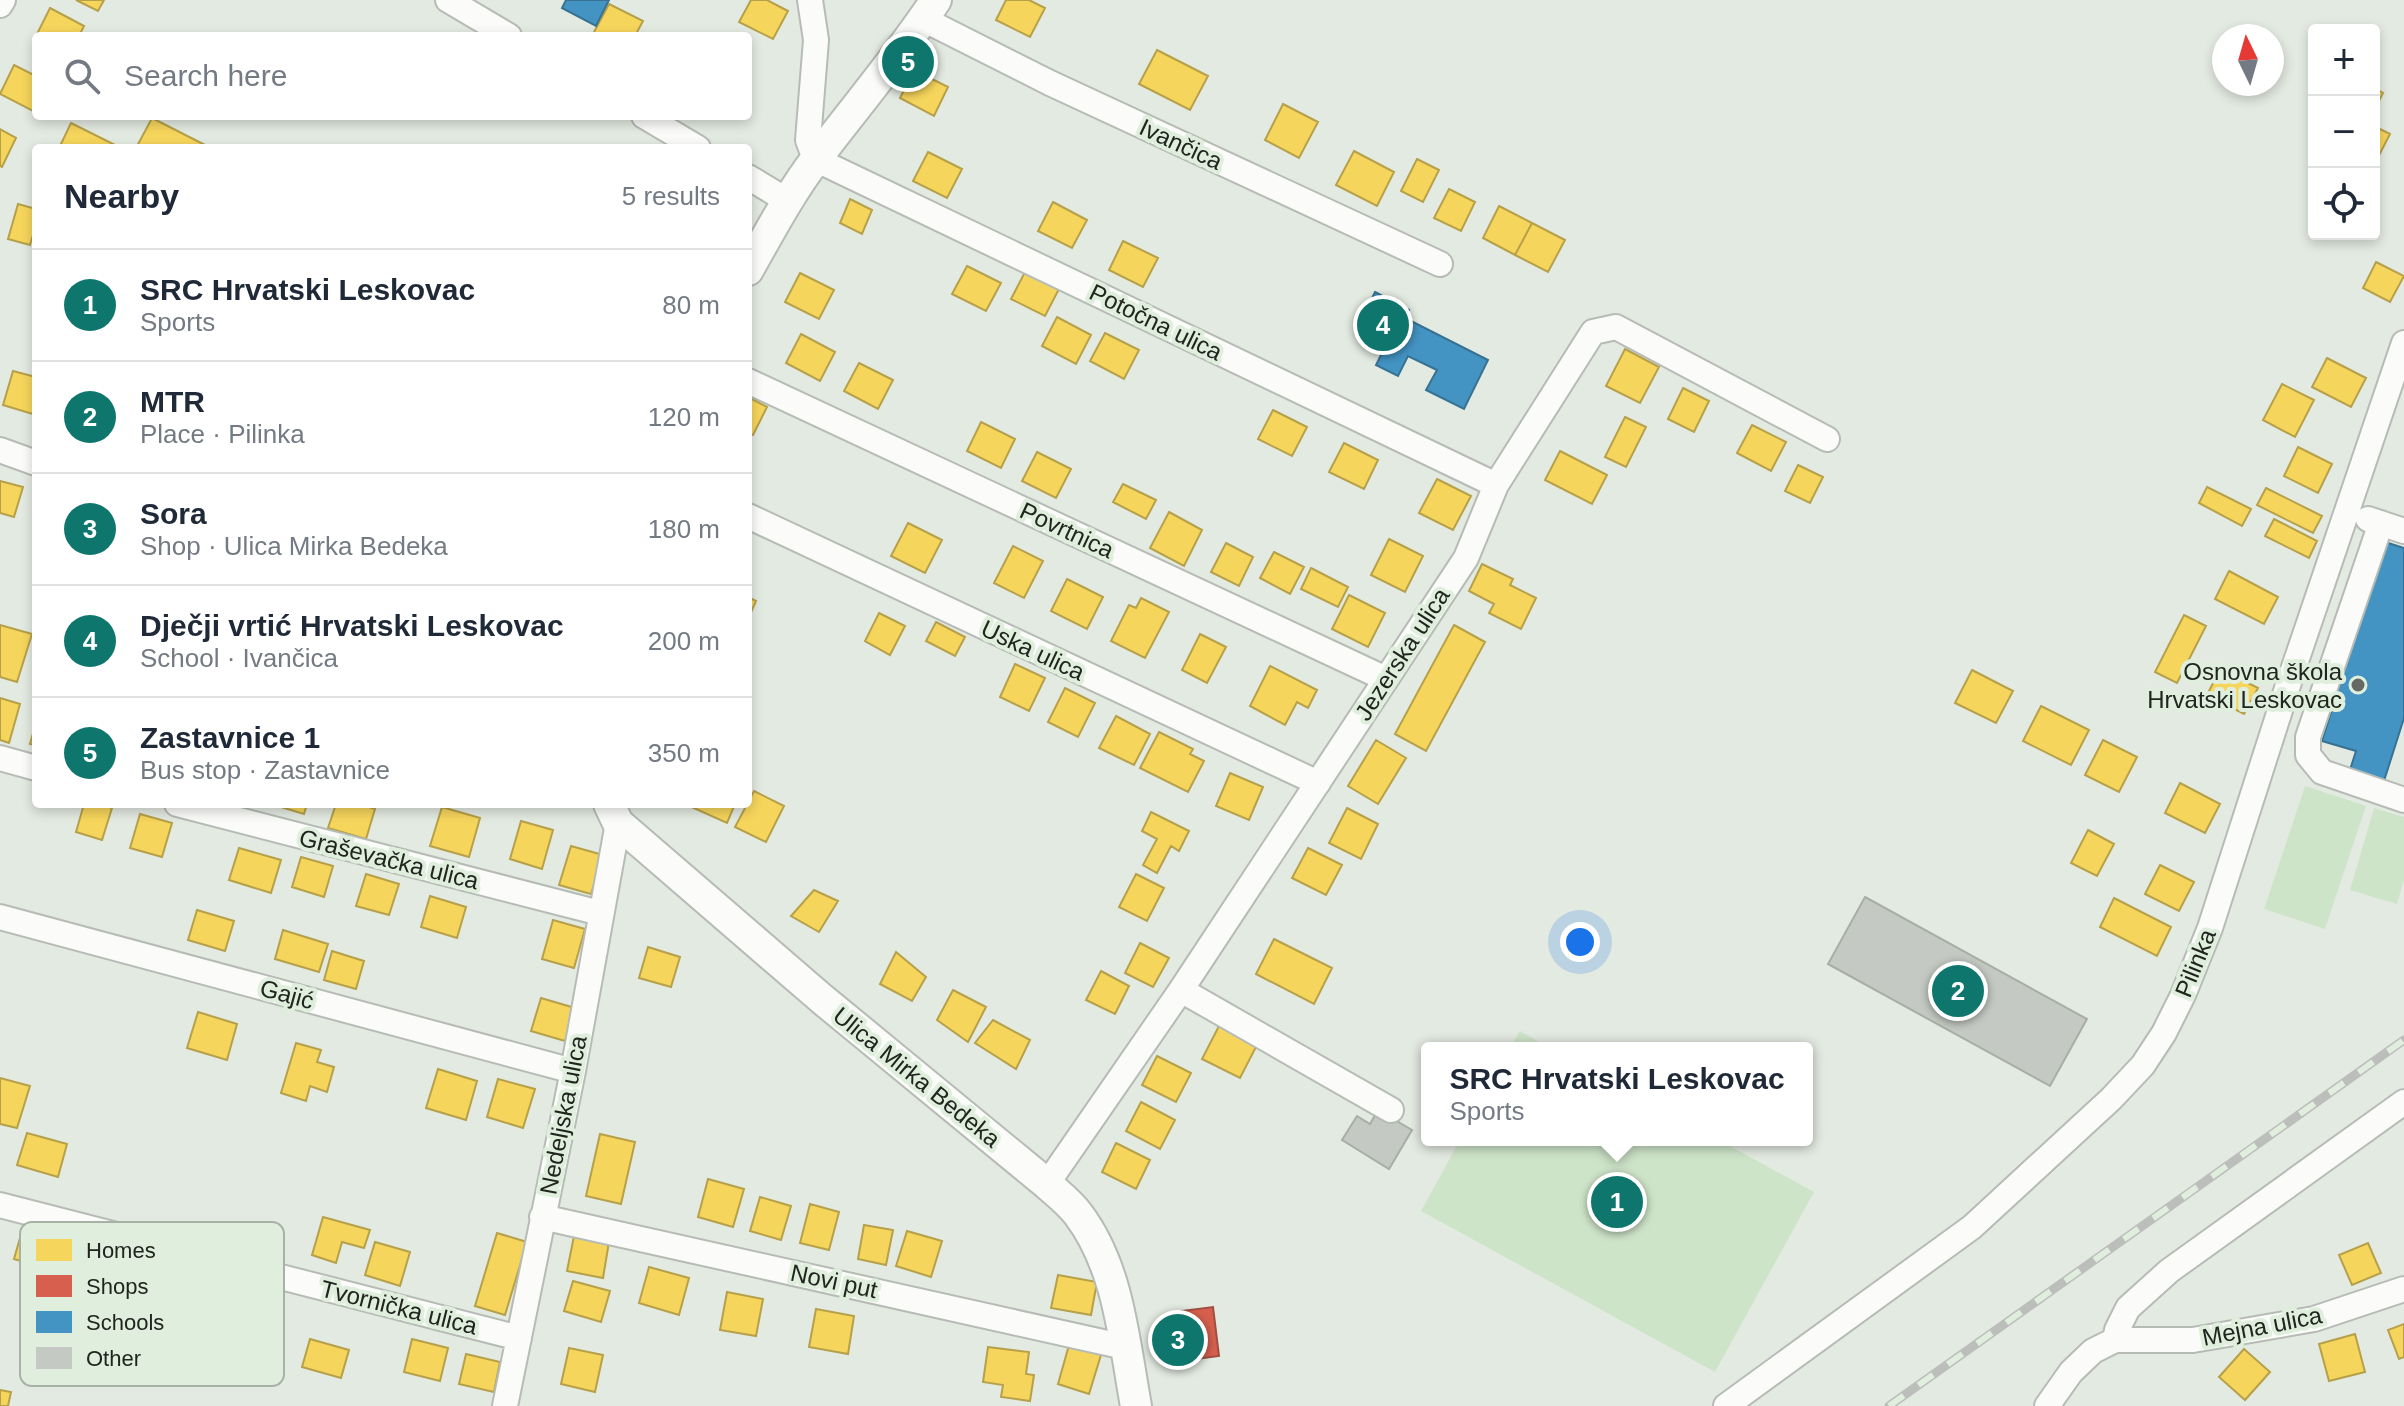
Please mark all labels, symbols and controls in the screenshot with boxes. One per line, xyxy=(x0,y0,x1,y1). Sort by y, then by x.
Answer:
north arrow xyxy=(2212,24,2284,96)
map controls xyxy=(2308,24,2380,240)
button: + xyxy=(2308,24,2380,96)
search box xyxy=(32,32,752,120)
pin: 5 xyxy=(882,32,934,92)
icon: search xyxy=(60,54,104,98)
text: Search here xyxy=(124,59,287,92)
button: − xyxy=(2308,96,2380,168)
street label: Ivančica xyxy=(1135,113,1227,175)
button: locate xyxy=(2308,168,2380,240)
text: Nearby xyxy=(64,177,179,215)
text: 5 results xyxy=(622,181,720,211)
text: SRC Hrvatski Leskovac xyxy=(140,273,475,306)
street label: Potočna ulica xyxy=(1085,278,1227,366)
text: 1 xyxy=(83,290,97,320)
text: 80 m xyxy=(662,290,720,320)
pin: 4 xyxy=(1357,295,1409,355)
text: Sports xyxy=(140,307,215,337)
text: MTR xyxy=(140,385,205,418)
text: 2 xyxy=(83,402,97,432)
text: 120 m xyxy=(648,402,720,432)
text: Place · Pilinka xyxy=(140,419,305,449)
text: Sora xyxy=(140,497,207,530)
street label: Povrtnica xyxy=(1016,497,1119,564)
text: 3 xyxy=(83,514,97,544)
text: 180 m xyxy=(648,514,720,544)
text: Shop · Ulica Mirka Bedeka xyxy=(140,531,448,561)
street label: Jezerska ulica xyxy=(1349,582,1455,725)
text: Dječji vrtić Hrvatski Leskovac xyxy=(140,609,564,642)
street label: Uska ulica xyxy=(977,614,1089,686)
text: 4 xyxy=(83,626,97,656)
text: 200 m xyxy=(648,626,720,656)
text: School · Ivančica xyxy=(140,643,338,673)
place label: Osnovna škola Hrvatski Leskovac xyxy=(2147,658,2343,713)
marker: Osnovna škola Hrvatski Leskovac xyxy=(2349,676,2367,694)
text: Zastavnice 1 xyxy=(140,721,320,754)
text: 5 xyxy=(83,738,97,768)
text: 350 m xyxy=(648,738,720,768)
text: Bus stop · Zastavnice xyxy=(140,755,390,785)
street label: Graševačka ulica xyxy=(296,824,482,895)
your location xyxy=(1560,922,1600,962)
street label: Pilinka xyxy=(2169,925,2221,1001)
pin: 2 xyxy=(1932,961,1984,1021)
street label: Gajić xyxy=(257,974,317,1014)
street label: Ulica Mirka Bedeka xyxy=(828,1001,1006,1153)
street label: Nedeljska ulica xyxy=(534,1033,592,1197)
popup xyxy=(1421,1042,1813,1146)
text: SRC Hrvatski Leskovac xyxy=(1449,1062,1785,1095)
text: Sports xyxy=(1449,1096,1525,1126)
pin: 1 xyxy=(1591,1172,1643,1232)
legend xyxy=(20,1222,284,1386)
text: Homes xyxy=(86,1238,156,1263)
street label: Novi put xyxy=(788,1259,880,1303)
text: Shops xyxy=(86,1274,148,1299)
street label: Tvornička ulica xyxy=(318,1275,481,1340)
street label: Mejna ulica xyxy=(2200,1301,2325,1351)
text: Schools xyxy=(86,1310,164,1335)
pin: 3 xyxy=(1152,1310,1204,1370)
text: Other xyxy=(86,1346,141,1371)

